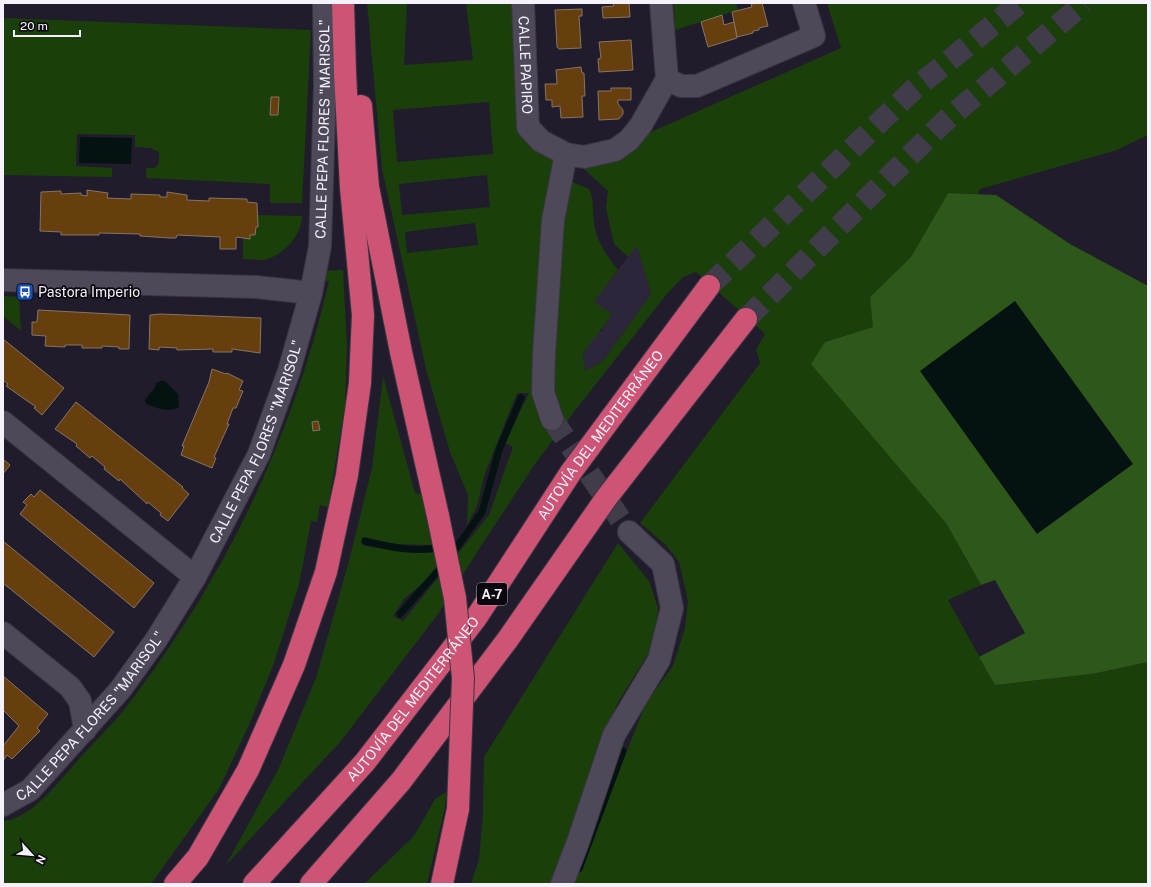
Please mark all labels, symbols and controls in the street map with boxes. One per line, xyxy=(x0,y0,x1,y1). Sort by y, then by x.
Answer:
scale bar xyxy=(14,12,80,38)
street label: CALLE PAPIRO xyxy=(516,16,535,114)
text: 20 m xyxy=(20,19,48,33)
street label: CALLE PEPA FLORES "MARISOL" xyxy=(312,19,333,239)
bus stop icon: Pastora Imperio xyxy=(15,282,35,302)
place label: Pastora Imperio xyxy=(38,284,140,300)
street label: CALLE PEPA FLORES "MARISOL" xyxy=(206,338,305,546)
street label: AUTOVÍA DEL MEDITERRÁNEO xyxy=(534,347,666,523)
road number: A-7 xyxy=(477,583,507,605)
street label: AUTOVÍA DEL MEDITERRÁNEO xyxy=(343,613,482,785)
street label: CALLE PEPA FLORES "MARISOL" xyxy=(13,628,167,804)
north arrow xyxy=(12,835,52,875)
text: N xyxy=(34,853,48,866)

